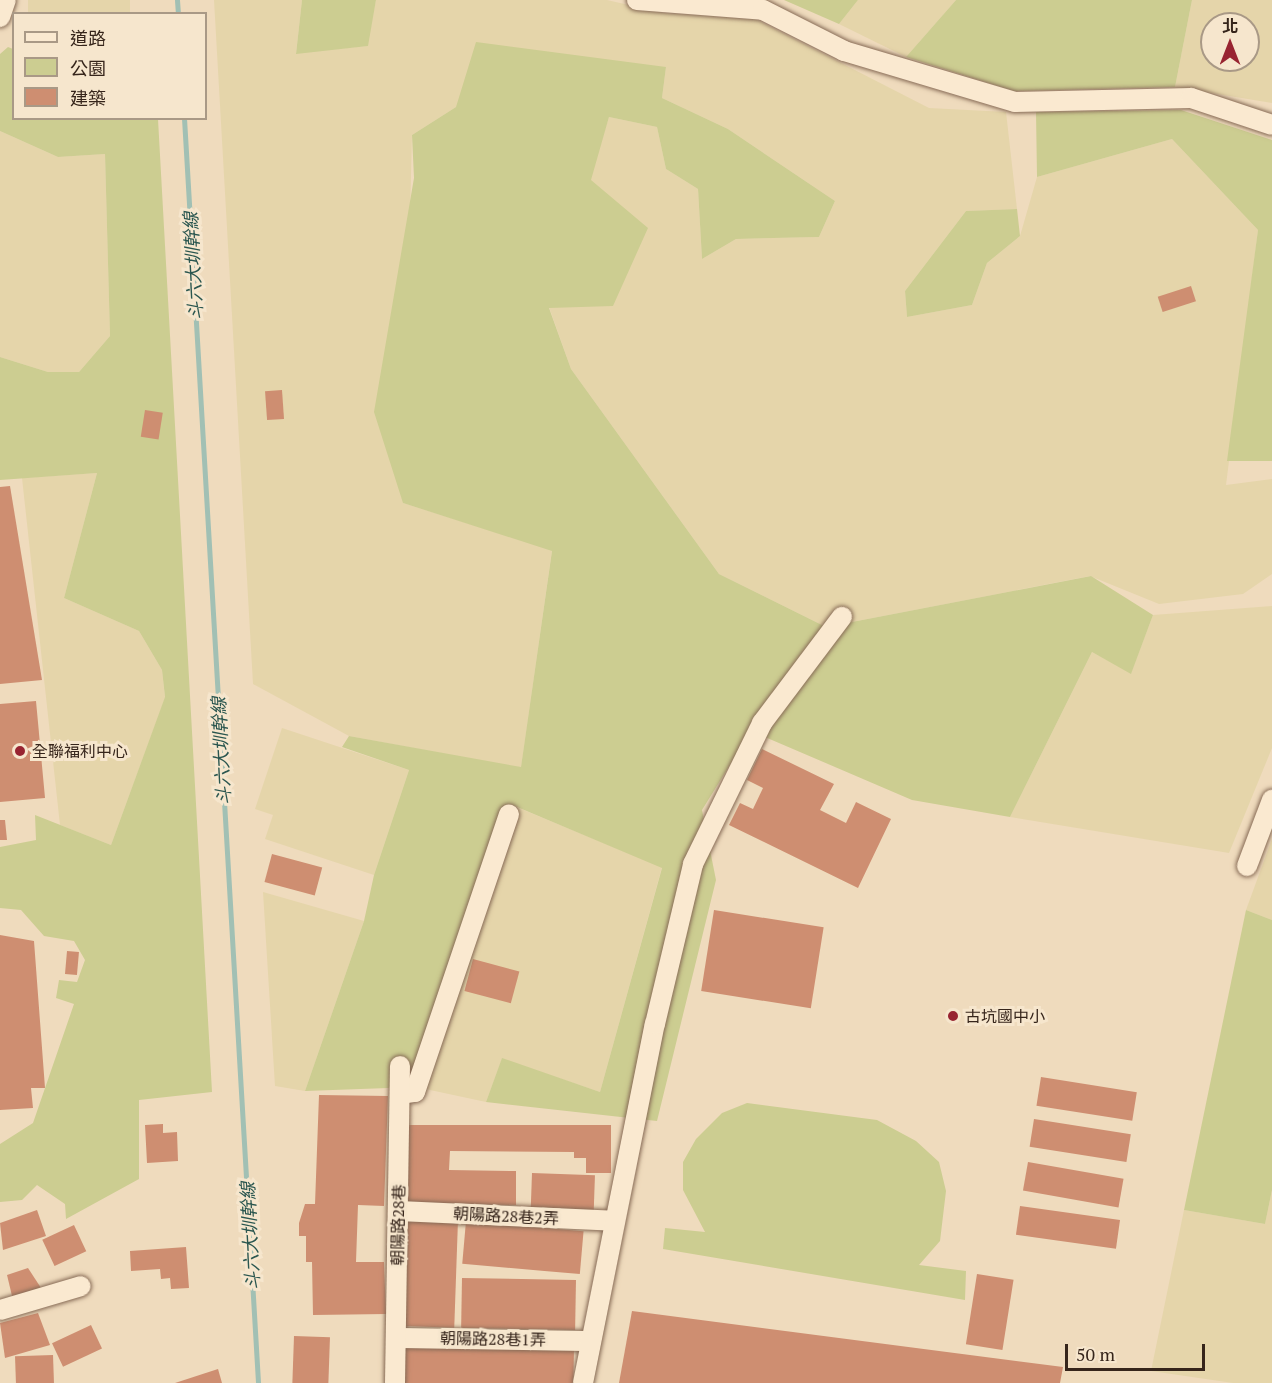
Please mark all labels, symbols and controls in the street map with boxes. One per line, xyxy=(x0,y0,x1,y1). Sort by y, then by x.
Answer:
legend xyxy=(12,12,207,120)
north arrow xyxy=(1200,12,1260,72)
text: 北 xyxy=(1222,15,1238,37)
text: 道路 xyxy=(70,26,106,50)
text: 公園 xyxy=(70,56,106,80)
text: 建築 xyxy=(70,86,106,110)
water label: 斗六大圳幹線 xyxy=(179,212,207,320)
water label: 斗六大圳幹線 xyxy=(207,697,235,805)
place label: 全聯福利中心 xyxy=(32,741,128,761)
marker: 全聯福利中心 xyxy=(13,744,27,758)
place label: 古坑國中小 xyxy=(965,1006,1045,1026)
marker: 古坑國中小 xyxy=(946,1009,960,1023)
water label: 斗六大圳幹線 xyxy=(236,1182,264,1290)
street label: 朝陽路28巷 xyxy=(388,1184,408,1266)
street label: 朝陽路28巷2弄 xyxy=(453,1204,559,1228)
street label: 朝陽路28巷1弄 xyxy=(440,1328,546,1350)
scale bar xyxy=(1068,1332,1208,1370)
text: 50 m xyxy=(1076,1342,1115,1366)

